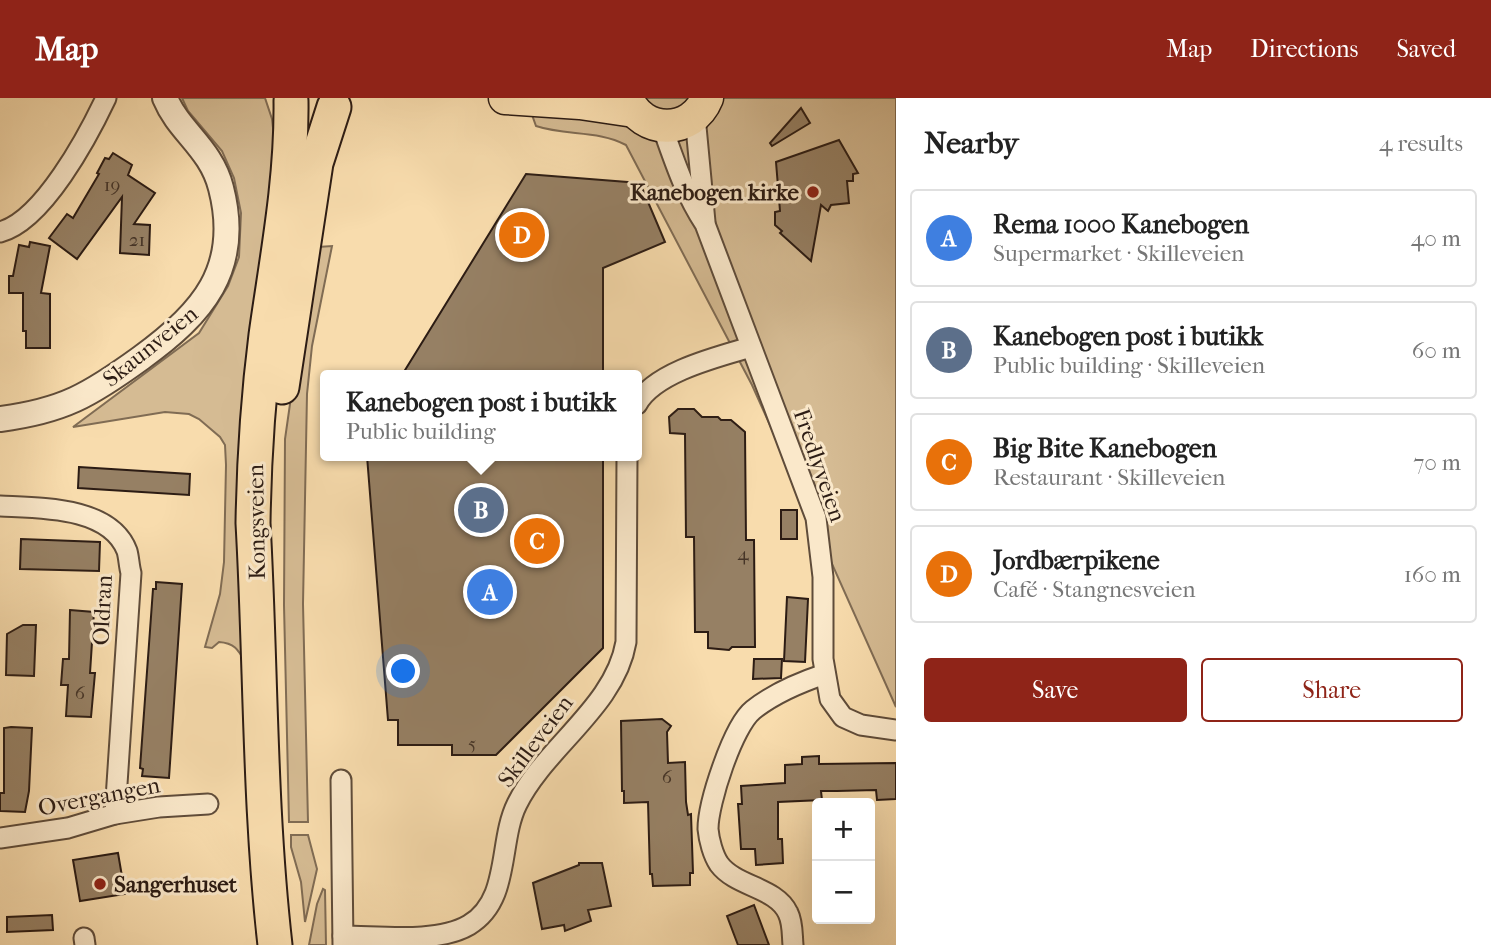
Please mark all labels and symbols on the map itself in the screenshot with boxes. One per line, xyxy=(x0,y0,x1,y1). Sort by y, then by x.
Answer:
house number: 19 xyxy=(104,174,120,196)
place label: Kanebogen kirke xyxy=(630,179,800,206)
marker: Kanebogen kirke xyxy=(805,184,821,200)
pin: D xyxy=(499,209,545,261)
house number: 21 xyxy=(129,229,145,251)
street label: Skaunveien xyxy=(98,300,204,393)
street label: Fredlyveien xyxy=(788,405,852,526)
street label: Kongsveien xyxy=(242,463,271,580)
pin: B xyxy=(458,484,504,536)
pin: C xyxy=(514,515,560,567)
house number: 4 xyxy=(737,543,749,565)
pin: A xyxy=(467,566,513,618)
street label: Oldran xyxy=(87,573,118,646)
your location xyxy=(386,654,420,688)
house number: 6 xyxy=(75,682,86,704)
street label: Skilleveien xyxy=(492,690,579,793)
house number: 5 xyxy=(468,733,476,755)
house number: 6 xyxy=(662,766,673,788)
street label: Overgangen xyxy=(36,771,163,822)
place label: Sangerhuset xyxy=(114,871,238,898)
marker: Sangerhuset xyxy=(92,876,108,892)

